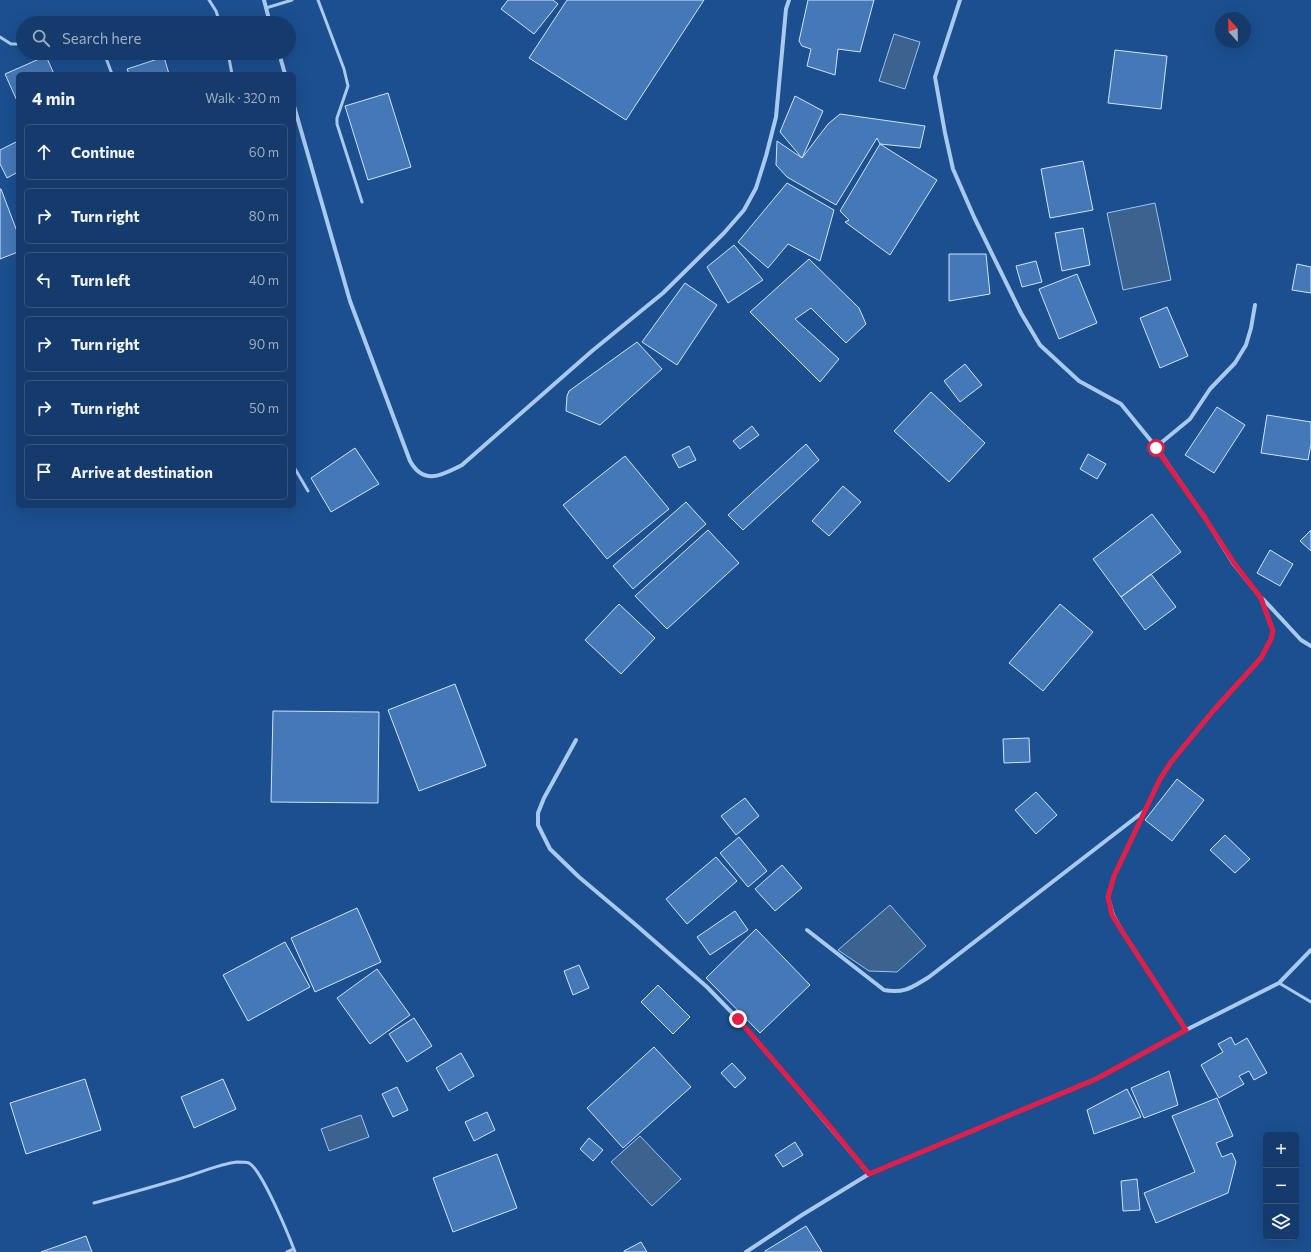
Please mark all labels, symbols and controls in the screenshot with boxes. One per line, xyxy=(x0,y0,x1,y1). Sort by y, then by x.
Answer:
north arrow xyxy=(1215,12,1251,48)
search box xyxy=(16,16,296,60)
icon: search xyxy=(30,27,52,49)
text: Search here xyxy=(62,29,141,47)
text: 4 min xyxy=(32,88,75,109)
text: Walk · 320 m xyxy=(205,90,280,106)
icon: ahead xyxy=(33,141,55,163)
text: Continue xyxy=(71,143,135,161)
text: 60 m xyxy=(249,144,279,160)
icon: right xyxy=(33,205,55,227)
text: Turn right xyxy=(71,207,140,225)
text: 80 m xyxy=(249,208,279,224)
icon: left xyxy=(33,269,55,291)
text: Turn left xyxy=(71,271,130,289)
text: 40 m xyxy=(249,272,279,288)
icon: right xyxy=(33,333,55,355)
text: Turn right xyxy=(71,335,140,353)
text: 90 m xyxy=(249,336,279,352)
icon: right xyxy=(33,397,55,419)
text: Turn right xyxy=(71,399,140,417)
text: 50 m xyxy=(249,400,279,416)
route start xyxy=(1147,439,1165,457)
icon: arrive xyxy=(33,461,55,483)
text: Arrive at destination xyxy=(71,463,213,481)
route end xyxy=(729,1010,747,1028)
map controls xyxy=(1263,1132,1299,1240)
button: + xyxy=(1263,1132,1299,1168)
button: − xyxy=(1263,1168,1299,1204)
button: layers xyxy=(1263,1204,1299,1240)

